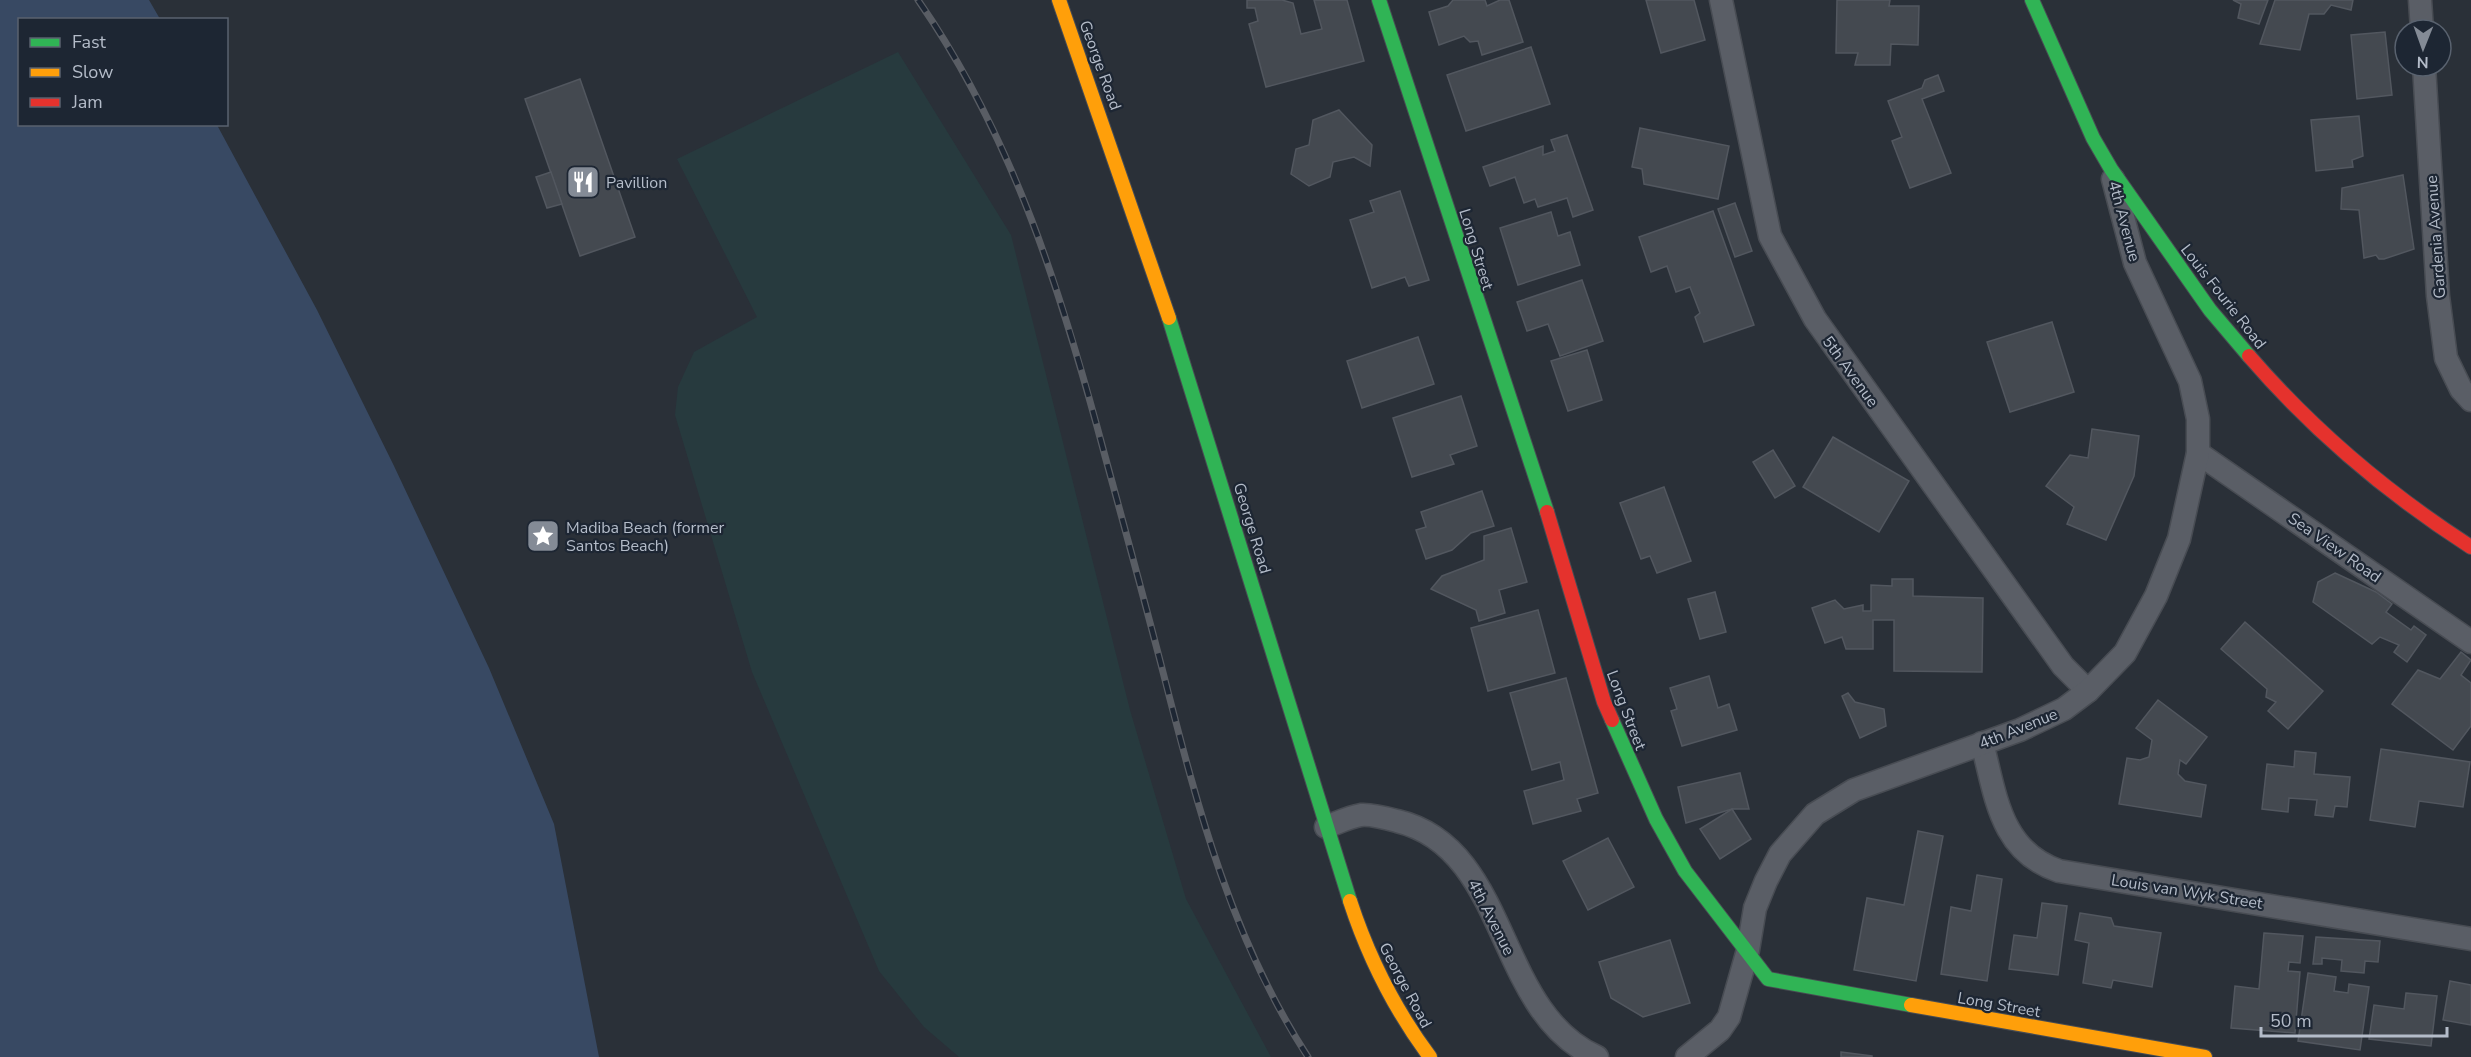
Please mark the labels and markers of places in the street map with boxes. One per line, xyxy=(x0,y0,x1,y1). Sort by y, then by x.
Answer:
restaurant icon: Pavillion xyxy=(565,164,601,200)
place label: Pavillion xyxy=(606,172,667,194)
place label: Madiba Beach (former Santos Beach) xyxy=(566,517,725,557)
place icon: Madiba Beach (former Santos Beach) xyxy=(525,518,561,554)

